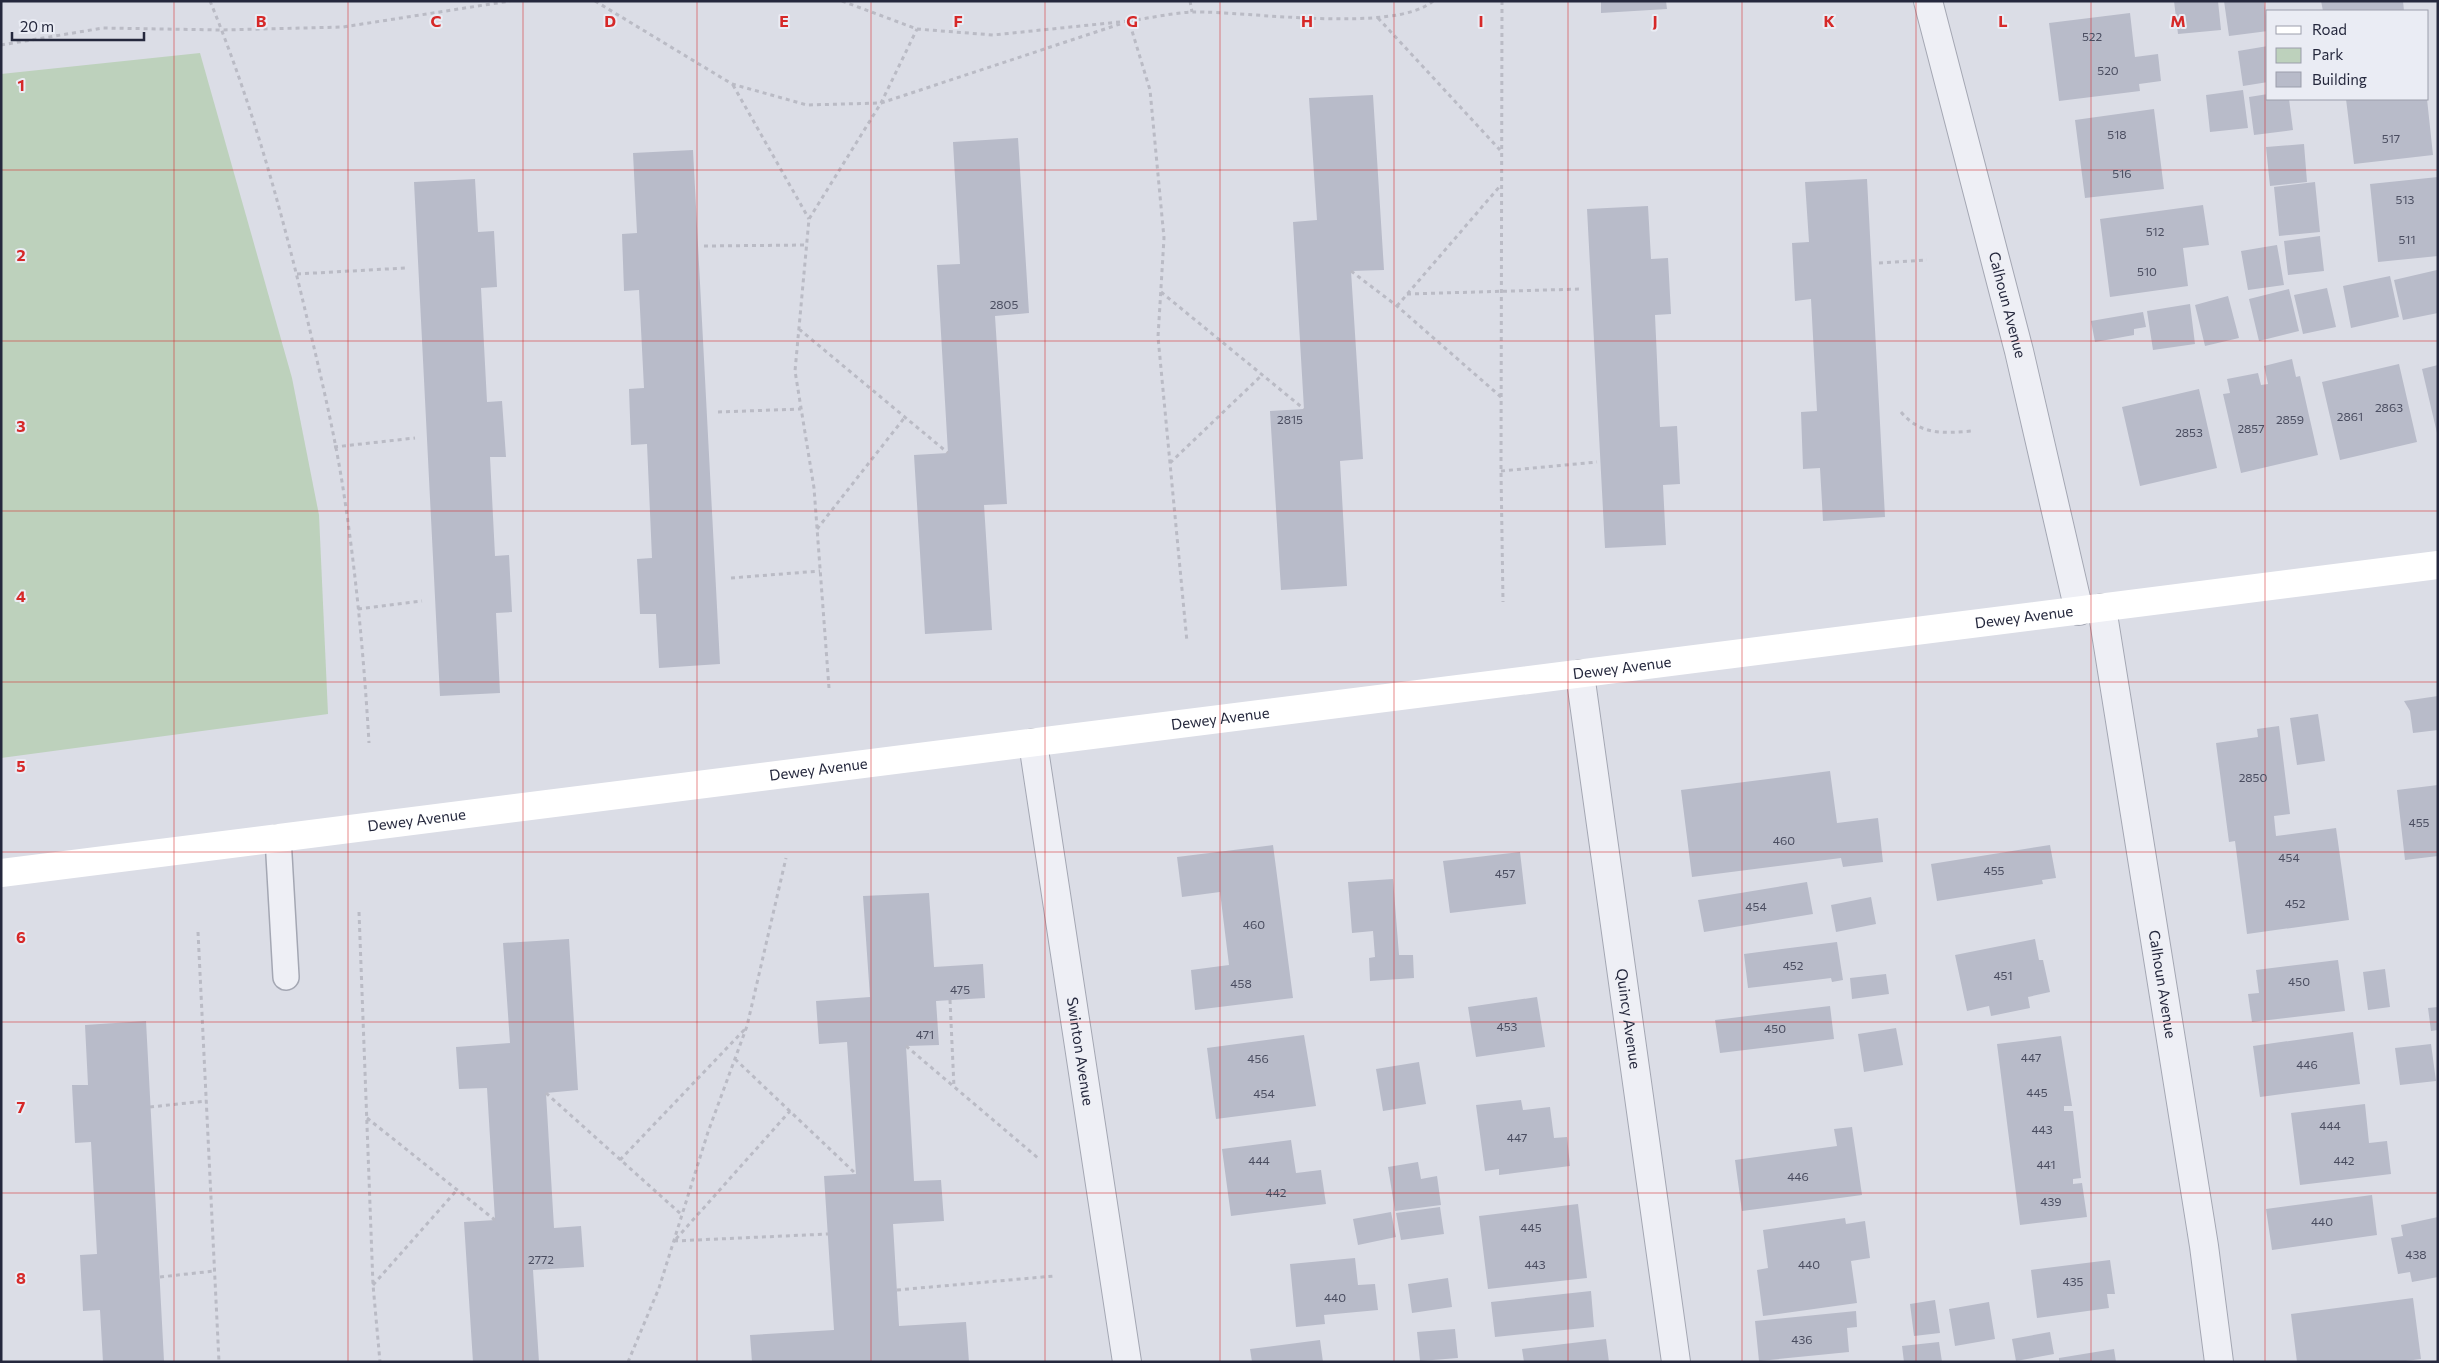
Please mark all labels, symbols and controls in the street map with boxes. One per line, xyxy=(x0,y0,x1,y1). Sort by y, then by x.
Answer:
scale bar xyxy=(12,10,145,42)
legend xyxy=(2266,10,2429,100)
text: B xyxy=(256,11,267,30)
text: C xyxy=(431,11,442,30)
text: D xyxy=(604,11,616,30)
text: E xyxy=(779,11,789,30)
text: F xyxy=(953,11,963,30)
text: G xyxy=(1126,11,1138,30)
text: H xyxy=(1301,11,1313,30)
text: I xyxy=(1478,11,1484,30)
text: J xyxy=(1652,11,1658,30)
text: K xyxy=(1823,11,1835,30)
text: L xyxy=(1998,11,2008,30)
text: M xyxy=(2170,11,2186,30)
text: 20 m xyxy=(20,17,54,35)
text: Road xyxy=(2312,20,2347,38)
house number: 522 xyxy=(2082,29,2102,43)
text: Park xyxy=(2312,45,2343,63)
house number: 520 xyxy=(2097,63,2119,77)
text: Building xyxy=(2312,70,2367,88)
text: 1 xyxy=(17,75,25,94)
house number: 518 xyxy=(2107,127,2127,141)
house number: 517 xyxy=(2382,131,2400,145)
house number: 516 xyxy=(2112,166,2132,180)
house number: 513 xyxy=(2396,192,2415,206)
house number: 512 xyxy=(2146,224,2165,238)
house number: 511 xyxy=(2398,232,2416,246)
text: 2 xyxy=(16,245,26,264)
street label: Calhoun Avenue xyxy=(1985,249,2030,360)
house number: 510 xyxy=(2137,264,2157,278)
house number: 2805 xyxy=(990,297,1018,311)
house number: 2863 xyxy=(2375,400,2403,414)
house number: 2861 xyxy=(2337,409,2363,423)
house number: 2815 xyxy=(1277,412,1303,426)
house number: 2859 xyxy=(2276,412,2304,426)
text: 3 xyxy=(16,416,26,435)
house number: 2857 xyxy=(2237,421,2265,435)
house number: 2853 xyxy=(2175,425,2203,439)
text: 4 xyxy=(16,586,26,605)
street label: Dewey Avenue xyxy=(1974,601,2074,631)
street label: Dewey Avenue xyxy=(1572,652,1672,682)
street label: Dewey Avenue xyxy=(1170,703,1270,733)
street label: Dewey Avenue xyxy=(768,754,869,784)
text: 5 xyxy=(16,756,26,775)
house number: 2850 xyxy=(2239,770,2267,784)
street label: Dewey Avenue xyxy=(366,804,467,835)
house number: 455 xyxy=(2409,815,2430,829)
house number: 460 xyxy=(1773,833,1795,847)
house number: 454 xyxy=(2278,850,2300,864)
house number: 455 xyxy=(1984,863,2005,877)
house number: 457 xyxy=(1495,866,1515,880)
house number: 452 xyxy=(2285,896,2306,910)
house number: 454 xyxy=(1745,899,1767,913)
house number: 460 xyxy=(1243,917,1265,931)
text: 6 xyxy=(16,927,26,946)
street label: Calhoun Avenue xyxy=(2146,929,2181,1040)
house number: 452 xyxy=(1783,958,1804,972)
street label: Quincy Avenue xyxy=(1613,967,1645,1070)
house number: 451 xyxy=(1993,968,2013,982)
house number: 450 xyxy=(2288,974,2310,988)
house number: 458 xyxy=(1230,976,1252,990)
house number: 475 xyxy=(950,982,970,996)
street label: Swinton Avenue xyxy=(1064,996,1098,1107)
house number: 453 xyxy=(1497,1019,1518,1033)
house number: 450 xyxy=(1764,1021,1786,1035)
house number: 471 xyxy=(916,1027,934,1041)
house number: 447 xyxy=(2021,1050,2041,1064)
house number: 456 xyxy=(1247,1051,1269,1065)
house number: 446 xyxy=(2296,1057,2318,1071)
house number: 445 xyxy=(2026,1085,2048,1099)
house number: 454 xyxy=(1253,1086,1275,1100)
text: 7 xyxy=(17,1097,26,1116)
house number: 444 xyxy=(2319,1118,2341,1132)
house number: 443 xyxy=(2031,1122,2053,1136)
house number: 447 xyxy=(1507,1130,1527,1144)
house number: 444 xyxy=(1248,1153,1270,1167)
house number: 442 xyxy=(2334,1153,2355,1167)
house number: 441 xyxy=(2036,1157,2056,1171)
house number: 446 xyxy=(1787,1169,1809,1183)
house number: 442 xyxy=(1266,1185,1287,1199)
house number: 439 xyxy=(2040,1194,2062,1208)
house number: 440 xyxy=(2311,1214,2333,1228)
house number: 445 xyxy=(1520,1220,1542,1234)
house number: 438 xyxy=(2405,1247,2427,1261)
house number: 2772 xyxy=(528,1252,554,1266)
house number: 443 xyxy=(1524,1257,1546,1271)
house number: 440 xyxy=(1798,1257,1820,1271)
text: 8 xyxy=(16,1268,26,1287)
house number: 435 xyxy=(2063,1274,2084,1288)
house number: 440 xyxy=(1324,1290,1346,1304)
house number: 436 xyxy=(1791,1332,1813,1346)

